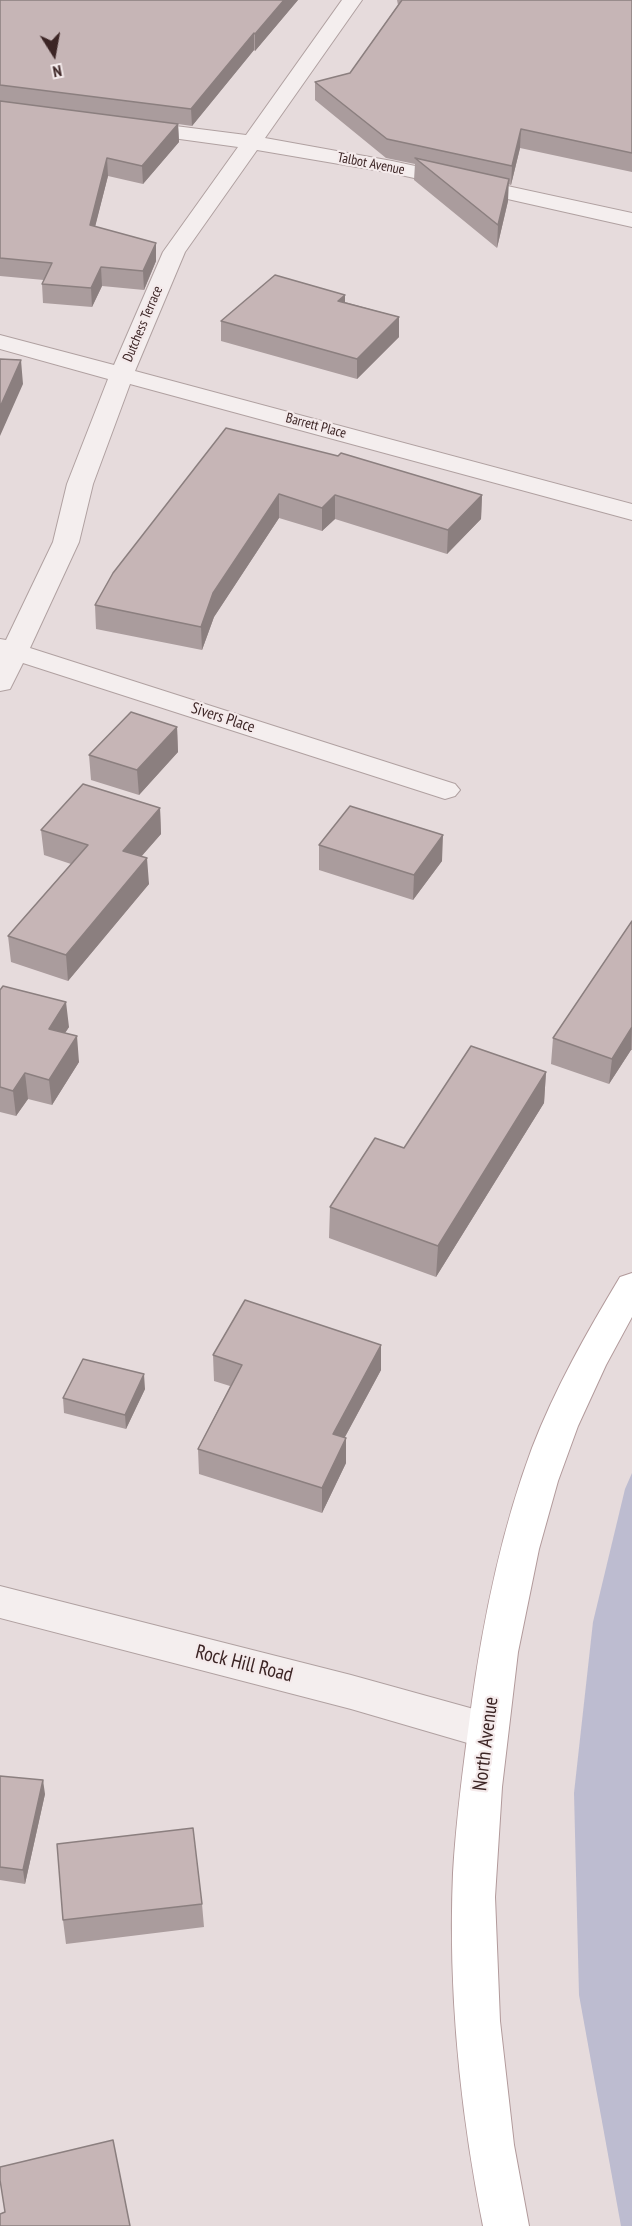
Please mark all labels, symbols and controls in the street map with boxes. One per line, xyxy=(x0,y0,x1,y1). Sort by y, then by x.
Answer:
north arrow xyxy=(24,24,84,84)
text: N xyxy=(51,61,64,82)
street label: Talbot Avenue xyxy=(336,149,406,179)
street label: Dutchess Terrace xyxy=(119,283,167,365)
street label: Barrett Place xyxy=(284,410,348,442)
street label: Sivers Place xyxy=(189,699,257,737)
street label: Rock Hill Road xyxy=(193,1640,295,1688)
street label: North Avenue xyxy=(468,1696,504,1792)

